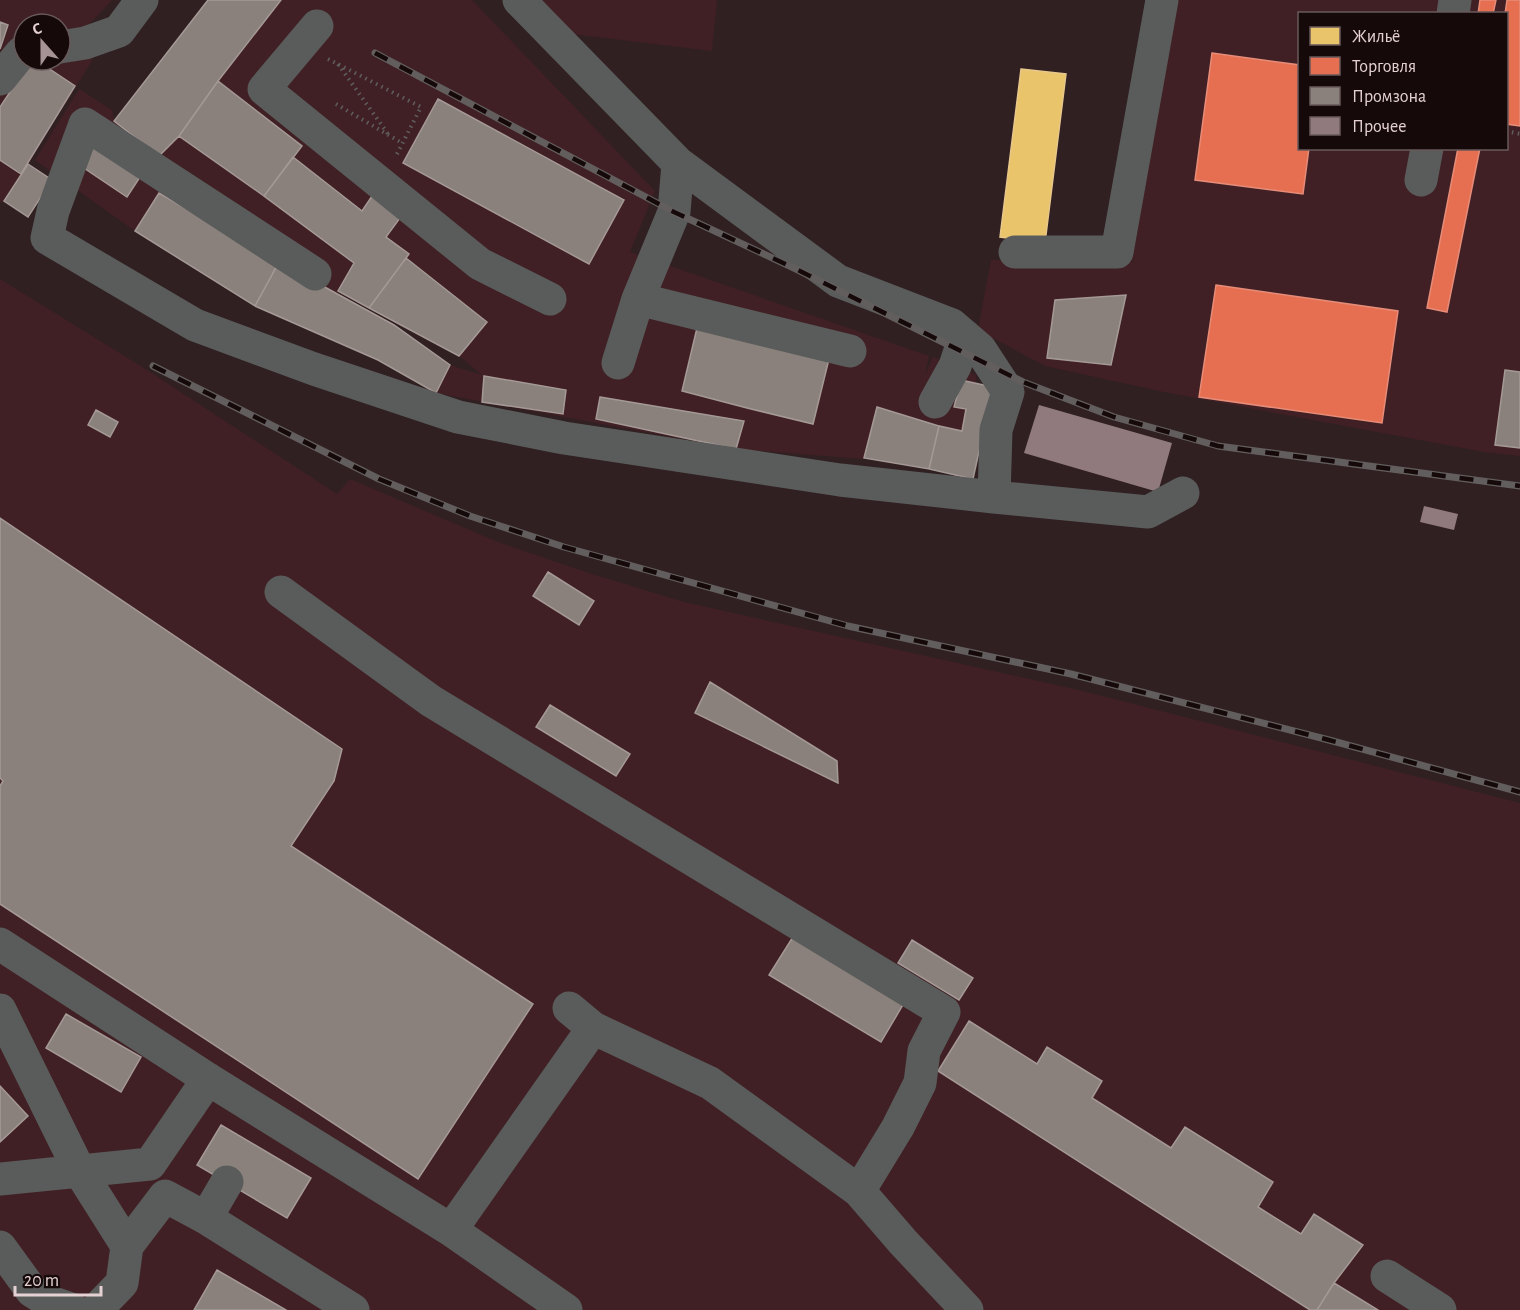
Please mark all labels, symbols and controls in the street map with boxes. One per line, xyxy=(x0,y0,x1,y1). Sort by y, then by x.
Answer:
north arrow xyxy=(12,12,72,72)
legend xyxy=(1298,12,1508,150)
text: С xyxy=(30,20,44,38)
text: Жильё xyxy=(1352,28,1400,46)
text: Торговля xyxy=(1352,58,1416,76)
text: Промзона xyxy=(1352,88,1426,106)
text: Прочее xyxy=(1352,118,1407,136)
scale bar xyxy=(15,1259,100,1297)
text: 20 m xyxy=(24,1272,59,1290)

